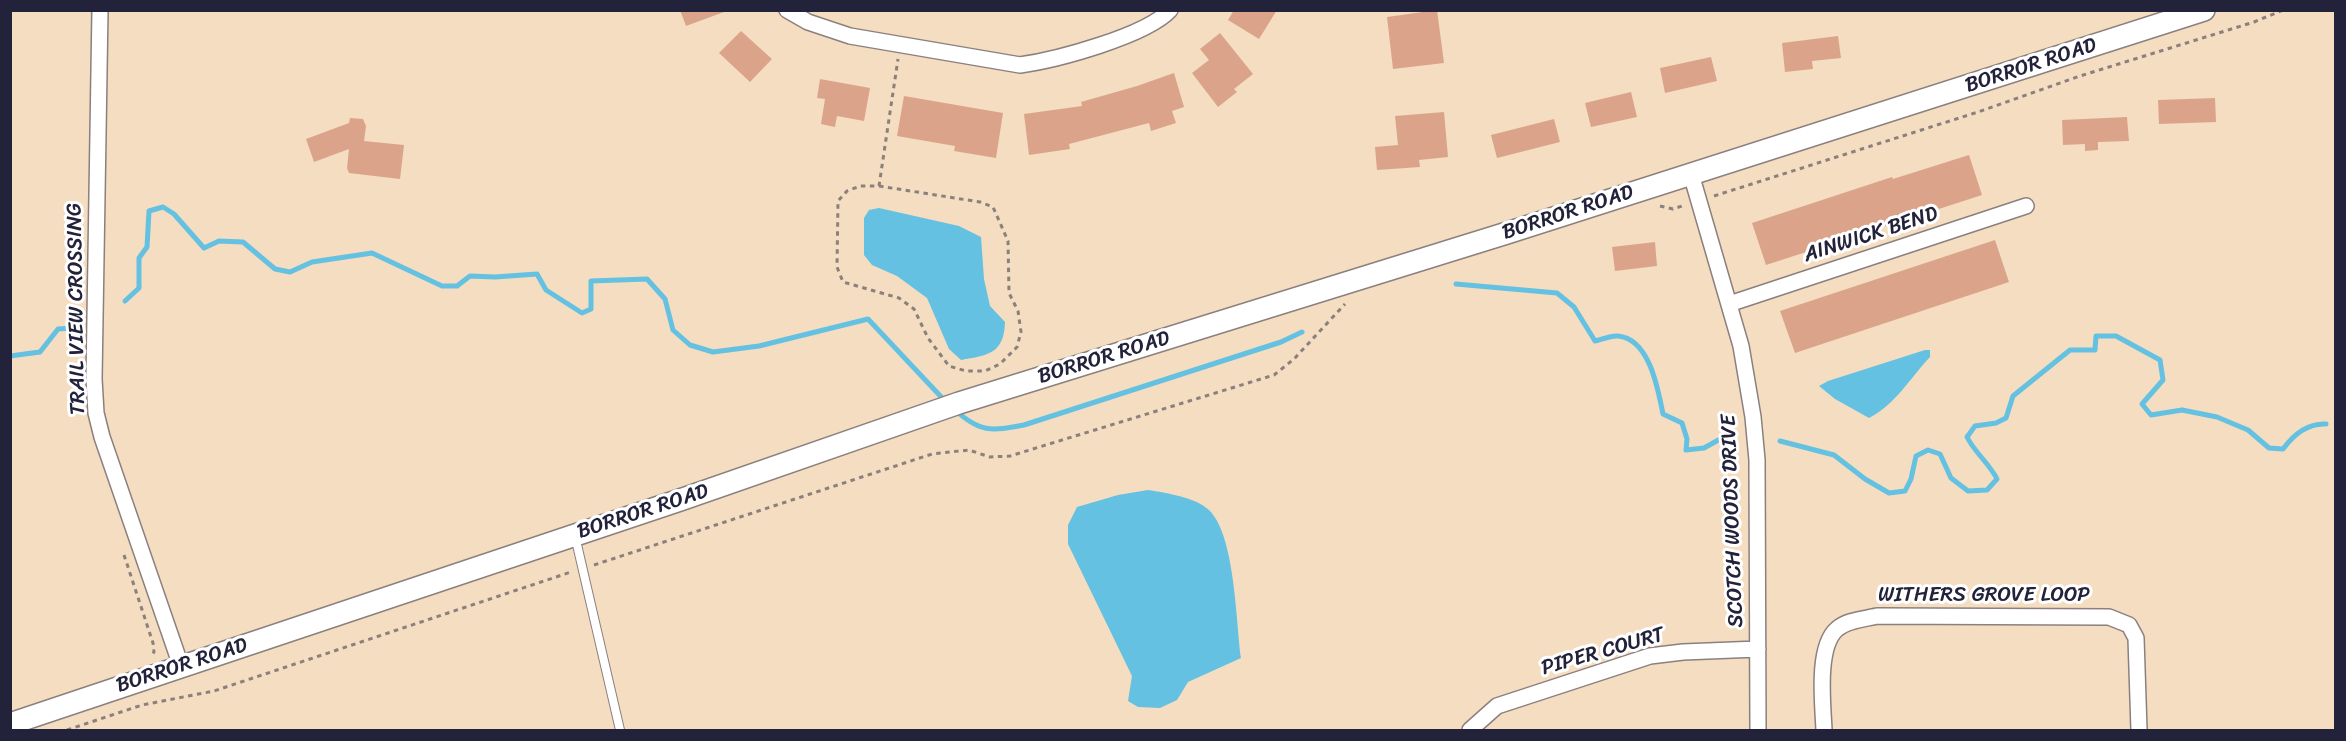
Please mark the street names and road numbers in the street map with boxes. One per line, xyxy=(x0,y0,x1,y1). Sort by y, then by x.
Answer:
street label: BORROR ROAD xyxy=(1962,33,2100,99)
street label: BORROR ROAD xyxy=(1499,180,1637,246)
street label: AINWICK BEND xyxy=(1801,201,1941,269)
street label: TRAIL VIEW CROSSING xyxy=(63,203,91,415)
street label: BORROR ROAD xyxy=(1035,326,1173,390)
street label: SCOTCH WOODS DRIVE xyxy=(1717,414,1749,628)
street label: BORROR ROAD xyxy=(574,479,712,545)
street label: WITHERS GROVE LOOP xyxy=(1878,583,2090,609)
street label: PIPER COURT xyxy=(1539,622,1667,682)
street label: BORROR ROAD xyxy=(113,633,251,699)

